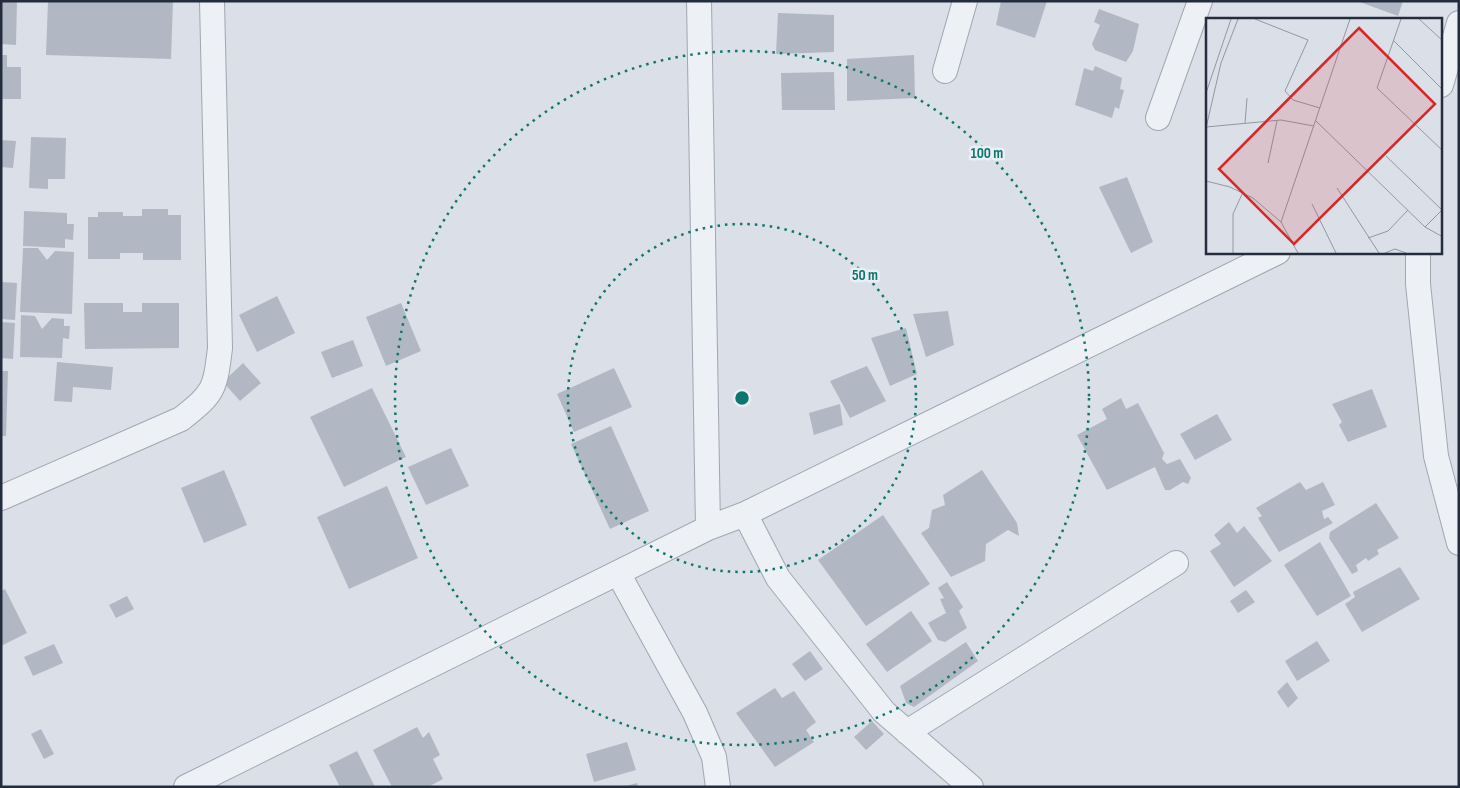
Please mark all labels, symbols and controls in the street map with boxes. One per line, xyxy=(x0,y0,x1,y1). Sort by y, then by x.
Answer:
inset map xyxy=(1206,18,1442,254)
text: 100 m xyxy=(971,144,1003,163)
text: 50 m xyxy=(852,266,878,285)
centre of rings xyxy=(733,389,751,407)

